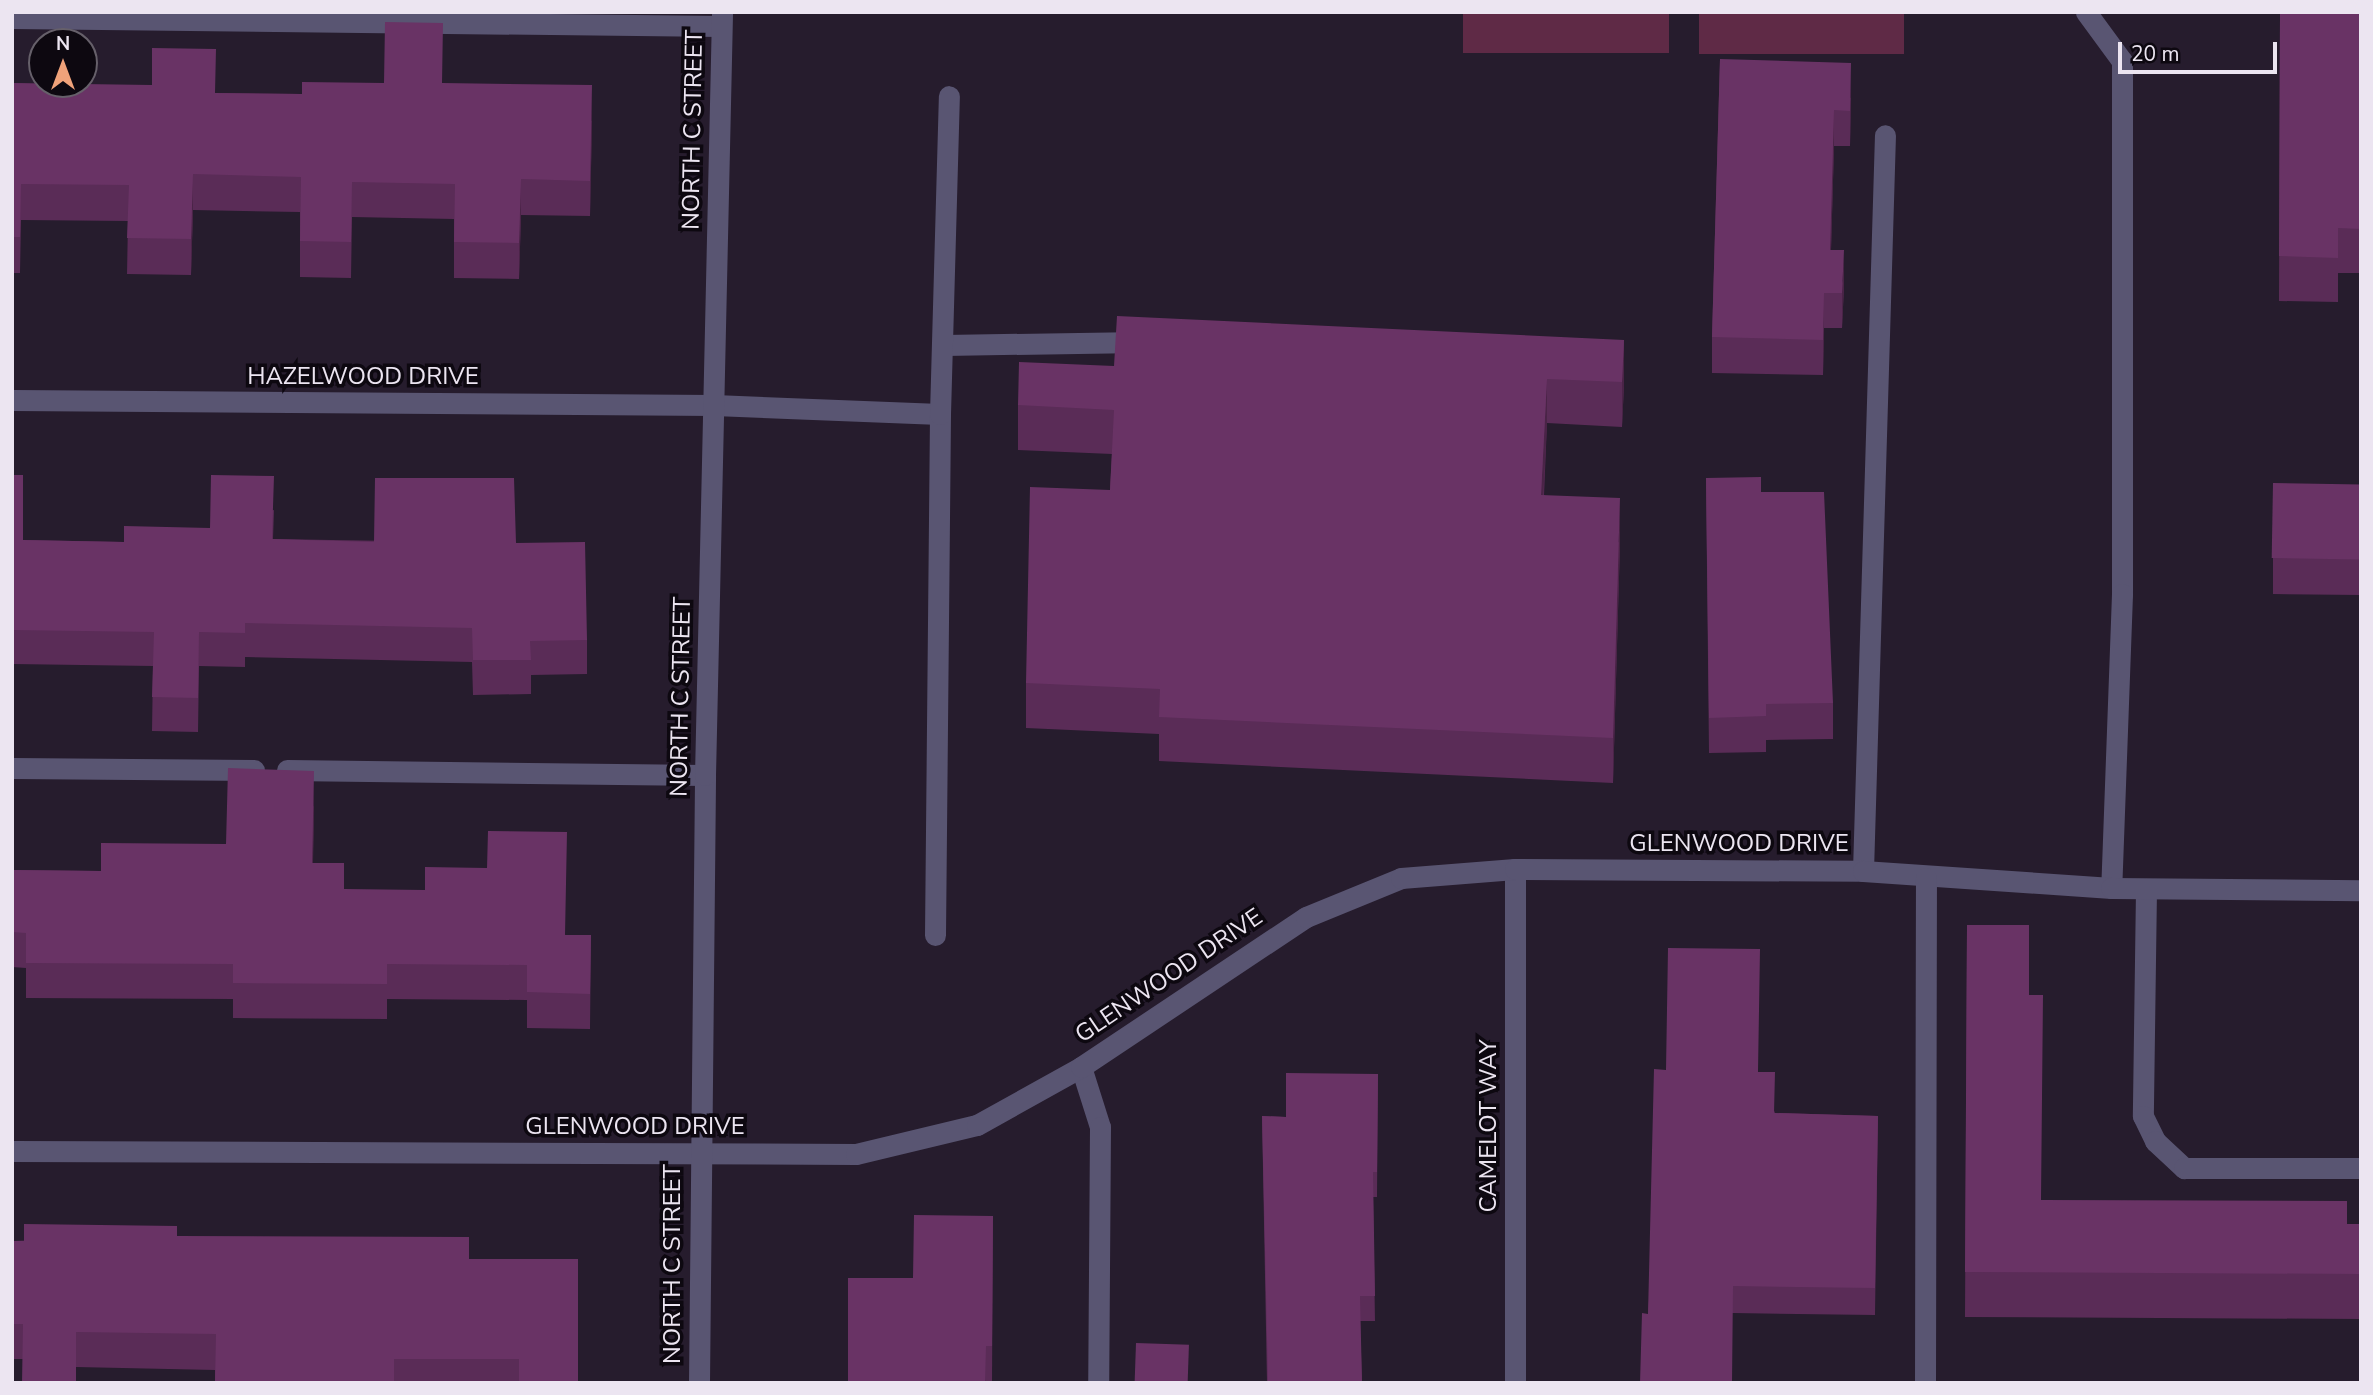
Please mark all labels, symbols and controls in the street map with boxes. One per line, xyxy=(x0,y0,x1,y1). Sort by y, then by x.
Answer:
north arrow xyxy=(28,28,98,98)
scale bar xyxy=(2121,28,2280,72)
street label: NORTH C STREET xyxy=(677,30,709,230)
text: N xyxy=(56,31,70,57)
text: 20 m xyxy=(2131,40,2180,68)
street label: HAZELWOOD DRIVE xyxy=(247,363,479,391)
street label: NORTH C STREET xyxy=(665,597,697,797)
street label: GLENWOOD DRIVE xyxy=(1629,830,1849,858)
street label: GLENWOOD DRIVE xyxy=(1070,903,1268,1049)
street label: CAMELOT WAY xyxy=(1475,1039,1503,1213)
street label: GLENWOOD DRIVE xyxy=(525,1113,745,1141)
street label: NORTH C STREET xyxy=(659,1164,687,1364)

